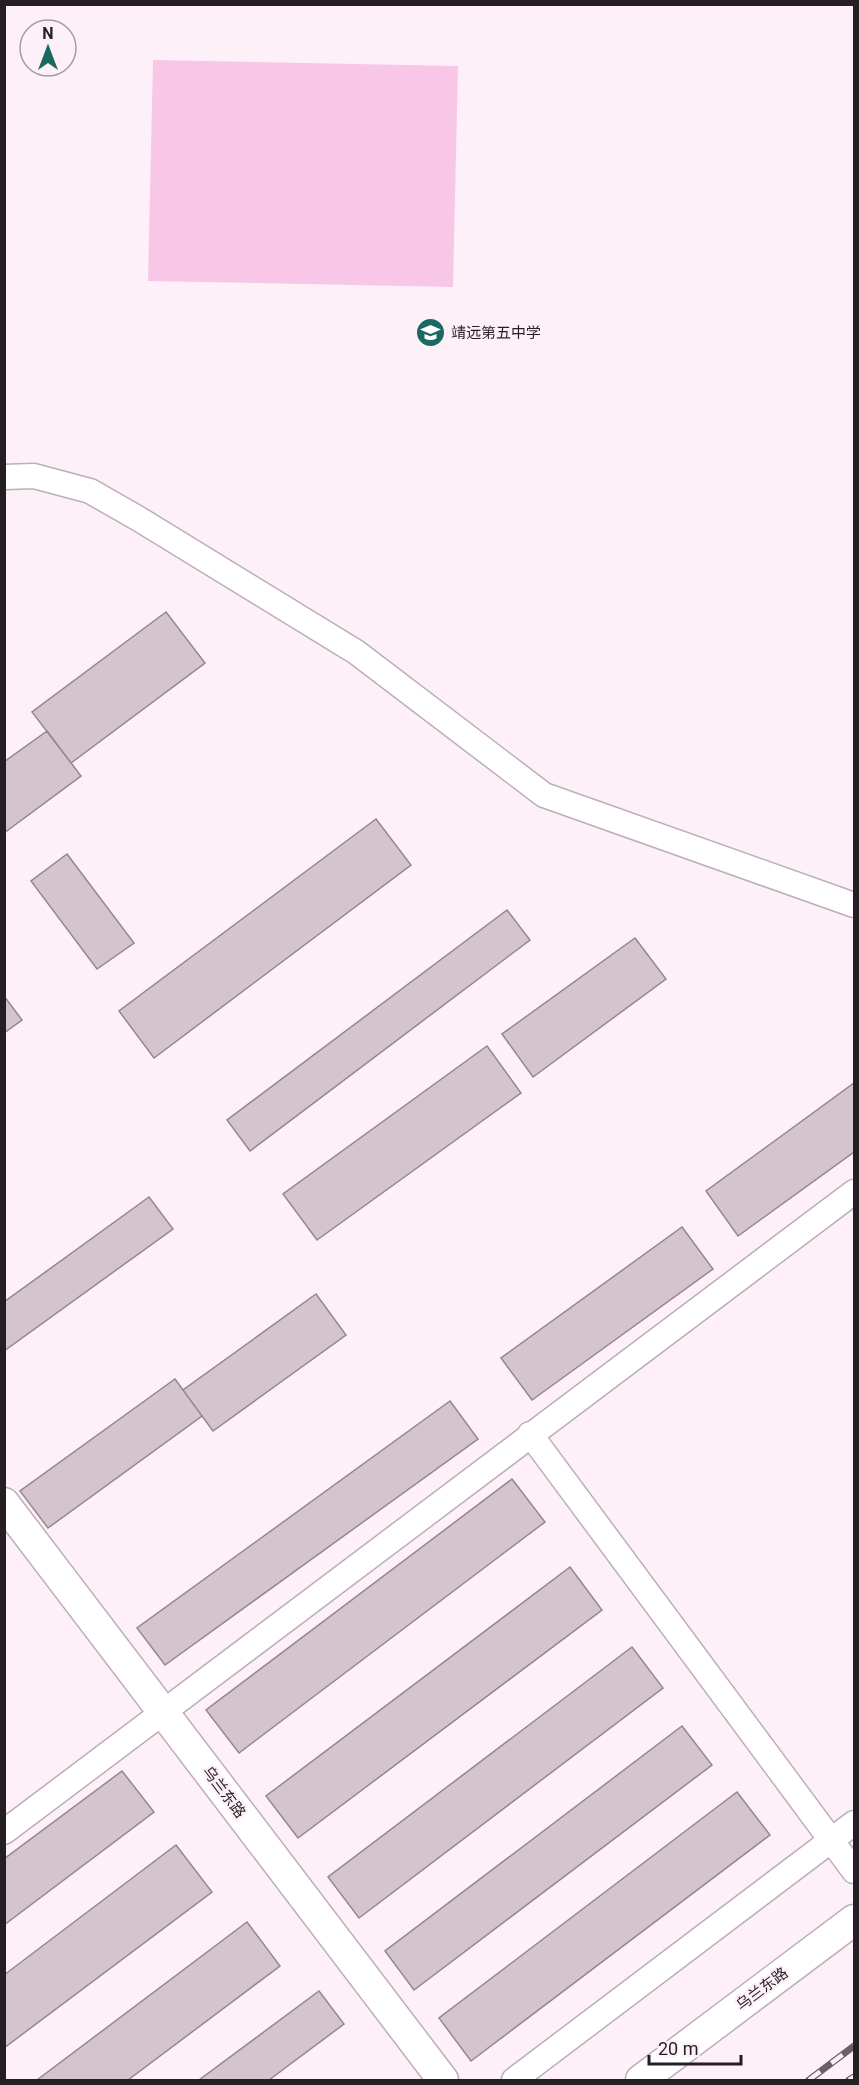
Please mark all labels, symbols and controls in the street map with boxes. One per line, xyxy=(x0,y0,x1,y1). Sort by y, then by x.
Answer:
north arrow xyxy=(18,18,78,78)
text: N xyxy=(42,24,54,43)
school or university icon: 靖远第五中学 xyxy=(414,317,446,349)
place label: 靖远第五中学 xyxy=(451,324,541,342)
street label: 乌兰东路 xyxy=(199,1763,249,1821)
street label: 乌兰东路 xyxy=(733,1964,791,2014)
scale bar xyxy=(649,2028,740,2066)
text: 20 m xyxy=(658,2038,698,2059)

